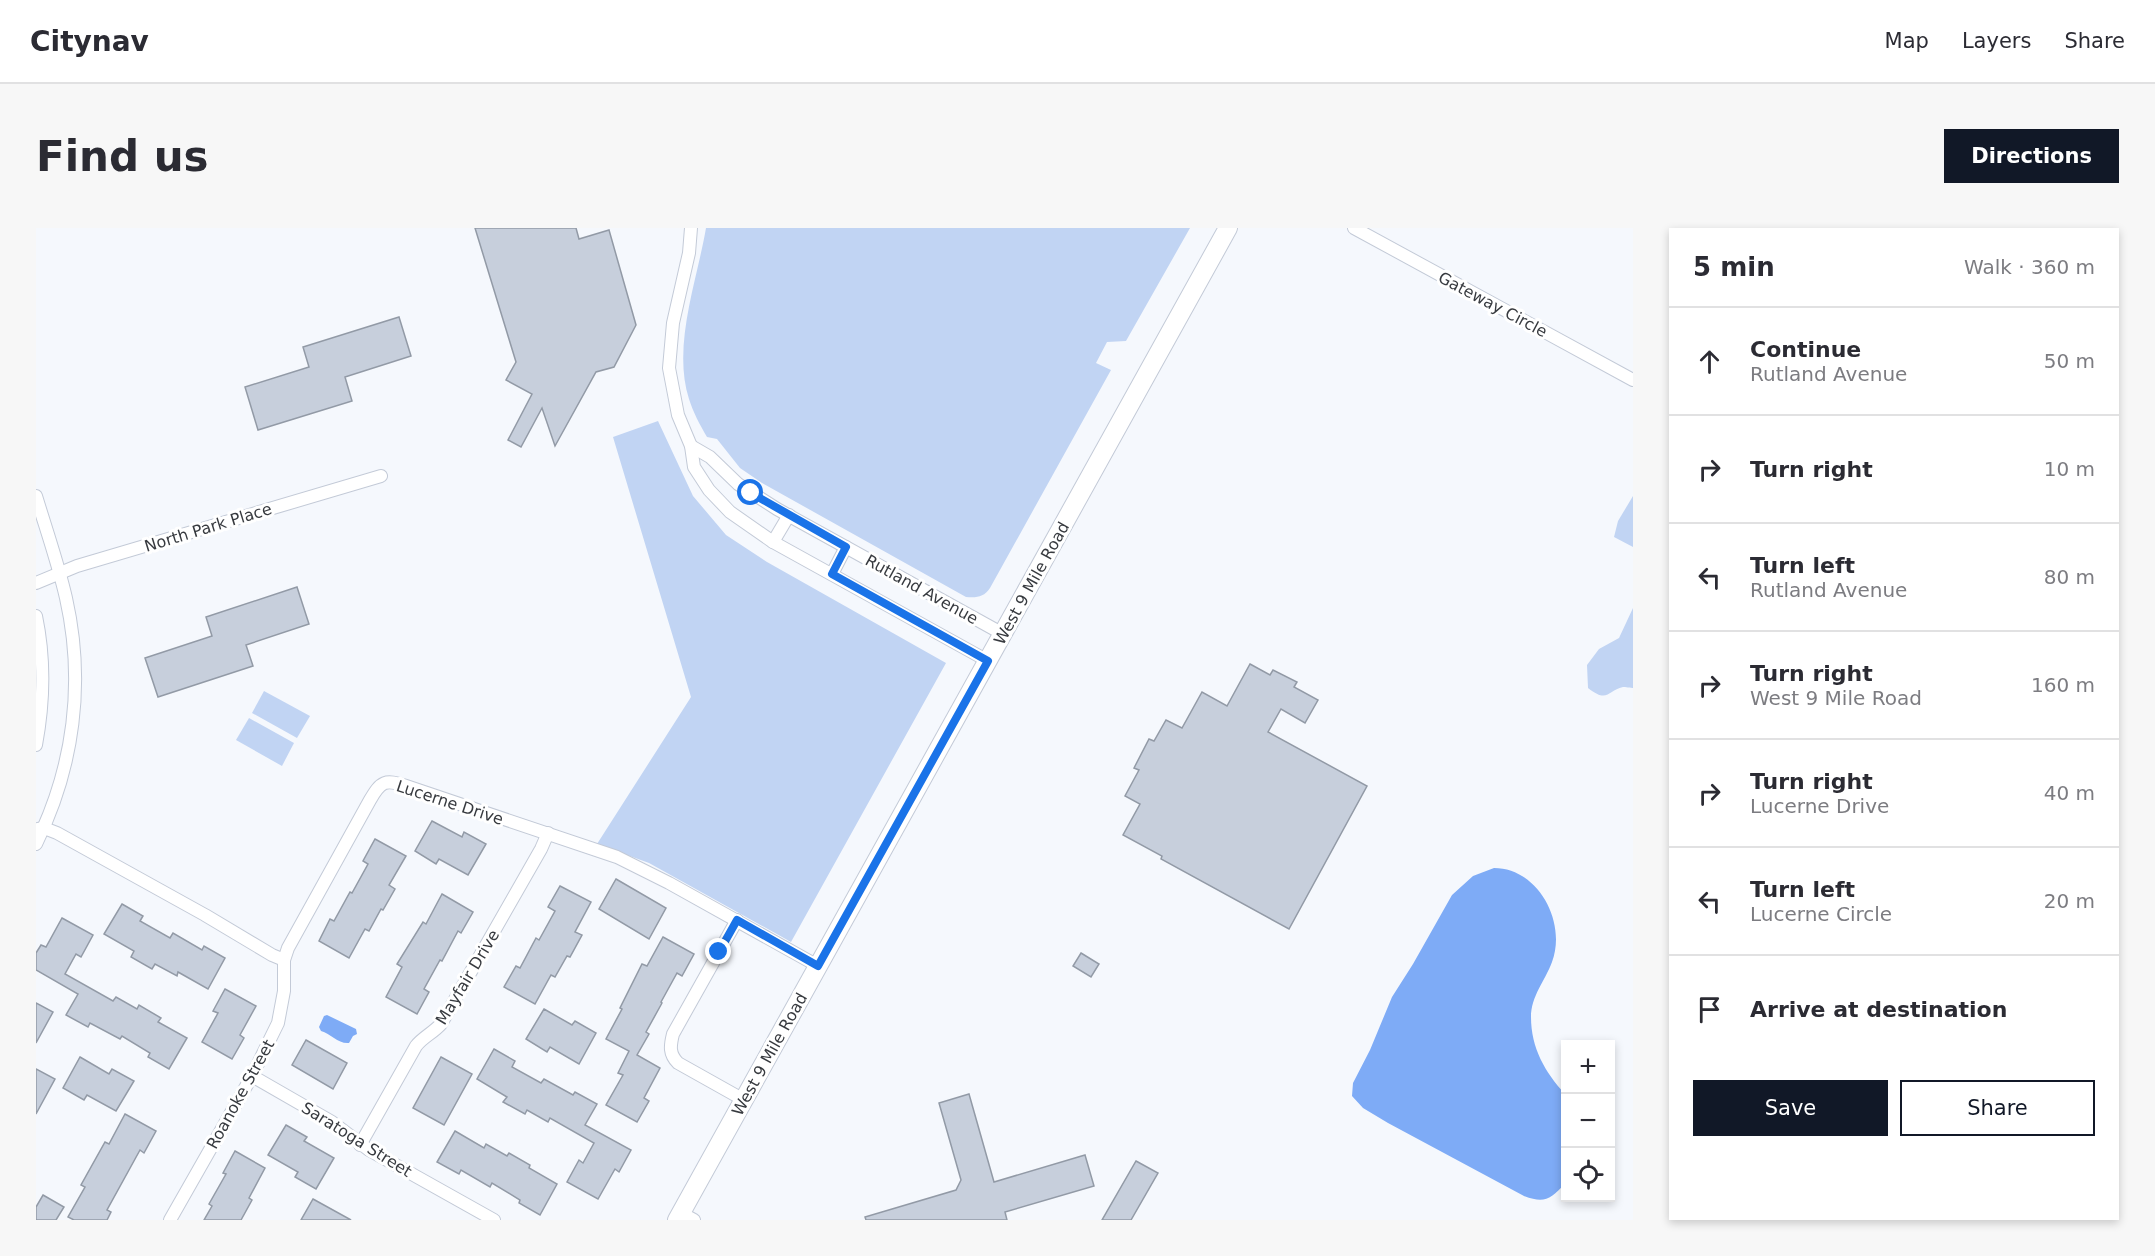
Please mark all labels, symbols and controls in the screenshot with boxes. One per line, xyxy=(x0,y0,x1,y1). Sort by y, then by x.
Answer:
text: Citynav xyxy=(30,25,149,58)
text: Map xyxy=(1885,29,1929,53)
text: Layers xyxy=(1962,29,2031,53)
text: Share xyxy=(2064,29,2125,53)
button: Directions xyxy=(1944,129,2119,183)
text: Find us xyxy=(36,132,209,181)
text: 5 min xyxy=(1693,252,1775,282)
text: Walk · 360 m xyxy=(1964,255,2095,279)
street label: Gateway Circle xyxy=(1435,268,1551,341)
text: Continue xyxy=(1750,337,1861,362)
icon: ahead xyxy=(1693,345,1726,378)
text: 50 m xyxy=(2044,349,2095,373)
text: Rutland Avenue xyxy=(1750,362,1907,386)
icon: right xyxy=(1693,453,1726,486)
text: Turn right xyxy=(1750,457,1873,482)
text: 10 m xyxy=(2044,457,2095,481)
route start xyxy=(737,479,763,505)
street label: North Park Place xyxy=(142,499,274,556)
street label: West 9 Mile Road xyxy=(990,519,1073,648)
street label: Rutland Avenue xyxy=(862,551,981,628)
text: Turn left xyxy=(1750,553,1855,578)
icon: left xyxy=(1693,561,1726,594)
text: 80 m xyxy=(2044,565,2095,589)
text: Rutland Avenue xyxy=(1750,578,1907,602)
text: Turn right xyxy=(1750,661,1873,686)
icon: right xyxy=(1693,669,1726,702)
text: 160 m xyxy=(2031,673,2095,697)
text: West 9 Mile Road xyxy=(1750,686,1922,710)
text: Turn right xyxy=(1750,769,1873,794)
street label: Lucerne Drive xyxy=(394,776,506,829)
icon: right xyxy=(1693,777,1726,810)
text: 40 m xyxy=(2044,781,2095,805)
text: Lucerne Drive xyxy=(1750,794,1889,818)
text: Turn left xyxy=(1750,877,1855,902)
icon: left xyxy=(1693,885,1726,918)
text: 20 m xyxy=(2044,889,2095,913)
text: Lucerne Circle xyxy=(1750,902,1892,926)
street label: Mayfair Drive xyxy=(432,926,503,1028)
route end xyxy=(705,938,731,964)
street label: West 9 Mile Road xyxy=(728,990,811,1119)
icon: arrive xyxy=(1693,993,1726,1026)
text: Arrive at destination xyxy=(1750,997,2007,1022)
street label: Roanoke Street xyxy=(203,1036,278,1152)
map controls xyxy=(1561,1040,1615,1202)
button: + xyxy=(1561,1040,1615,1094)
button: Save xyxy=(1693,1080,1888,1136)
button: Share xyxy=(1900,1080,2095,1136)
button: − xyxy=(1561,1094,1615,1148)
street label: Saratoga Street xyxy=(298,1098,415,1181)
button: locate xyxy=(1561,1148,1615,1202)

